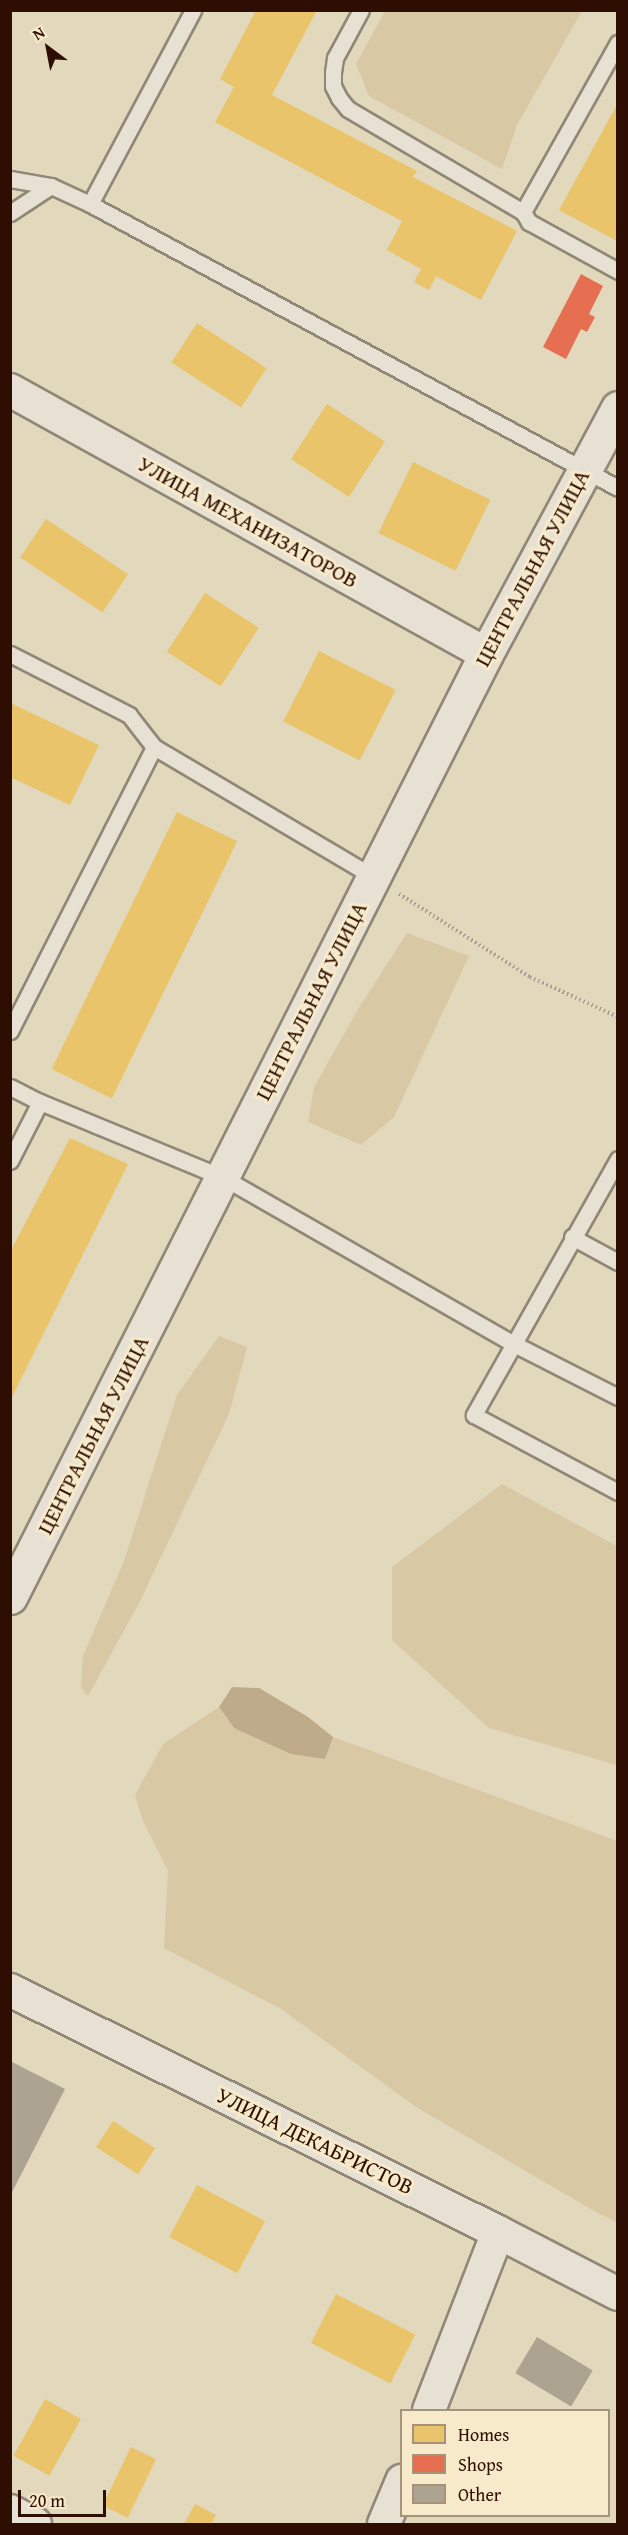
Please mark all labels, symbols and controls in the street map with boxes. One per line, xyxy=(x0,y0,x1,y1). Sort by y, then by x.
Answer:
north arrow xyxy=(18,18,78,78)
text: N xyxy=(28,20,49,46)
street label: УЛИЦА МЕХАНИЗАТОРОВ xyxy=(133,450,363,594)
street label: ЦЕНТРАЛЬНАЯ УЛИЦА xyxy=(469,465,595,671)
street label: ЦЕНТРАЛЬНАЯ УЛИЦА xyxy=(250,897,372,1105)
street label: ЦЕНТРАЛЬНАЯ УЛИЦА xyxy=(32,1331,154,1539)
street label: УЛИЦА ДЕКАБРИСТОВ xyxy=(212,2082,418,2200)
legend xyxy=(400,2409,610,2517)
text: Homes xyxy=(458,2421,509,2448)
text: Shops xyxy=(458,2451,503,2478)
scale bar xyxy=(21,2478,110,2516)
text: Other xyxy=(458,2481,501,2508)
text: 20 m xyxy=(29,2487,65,2514)

